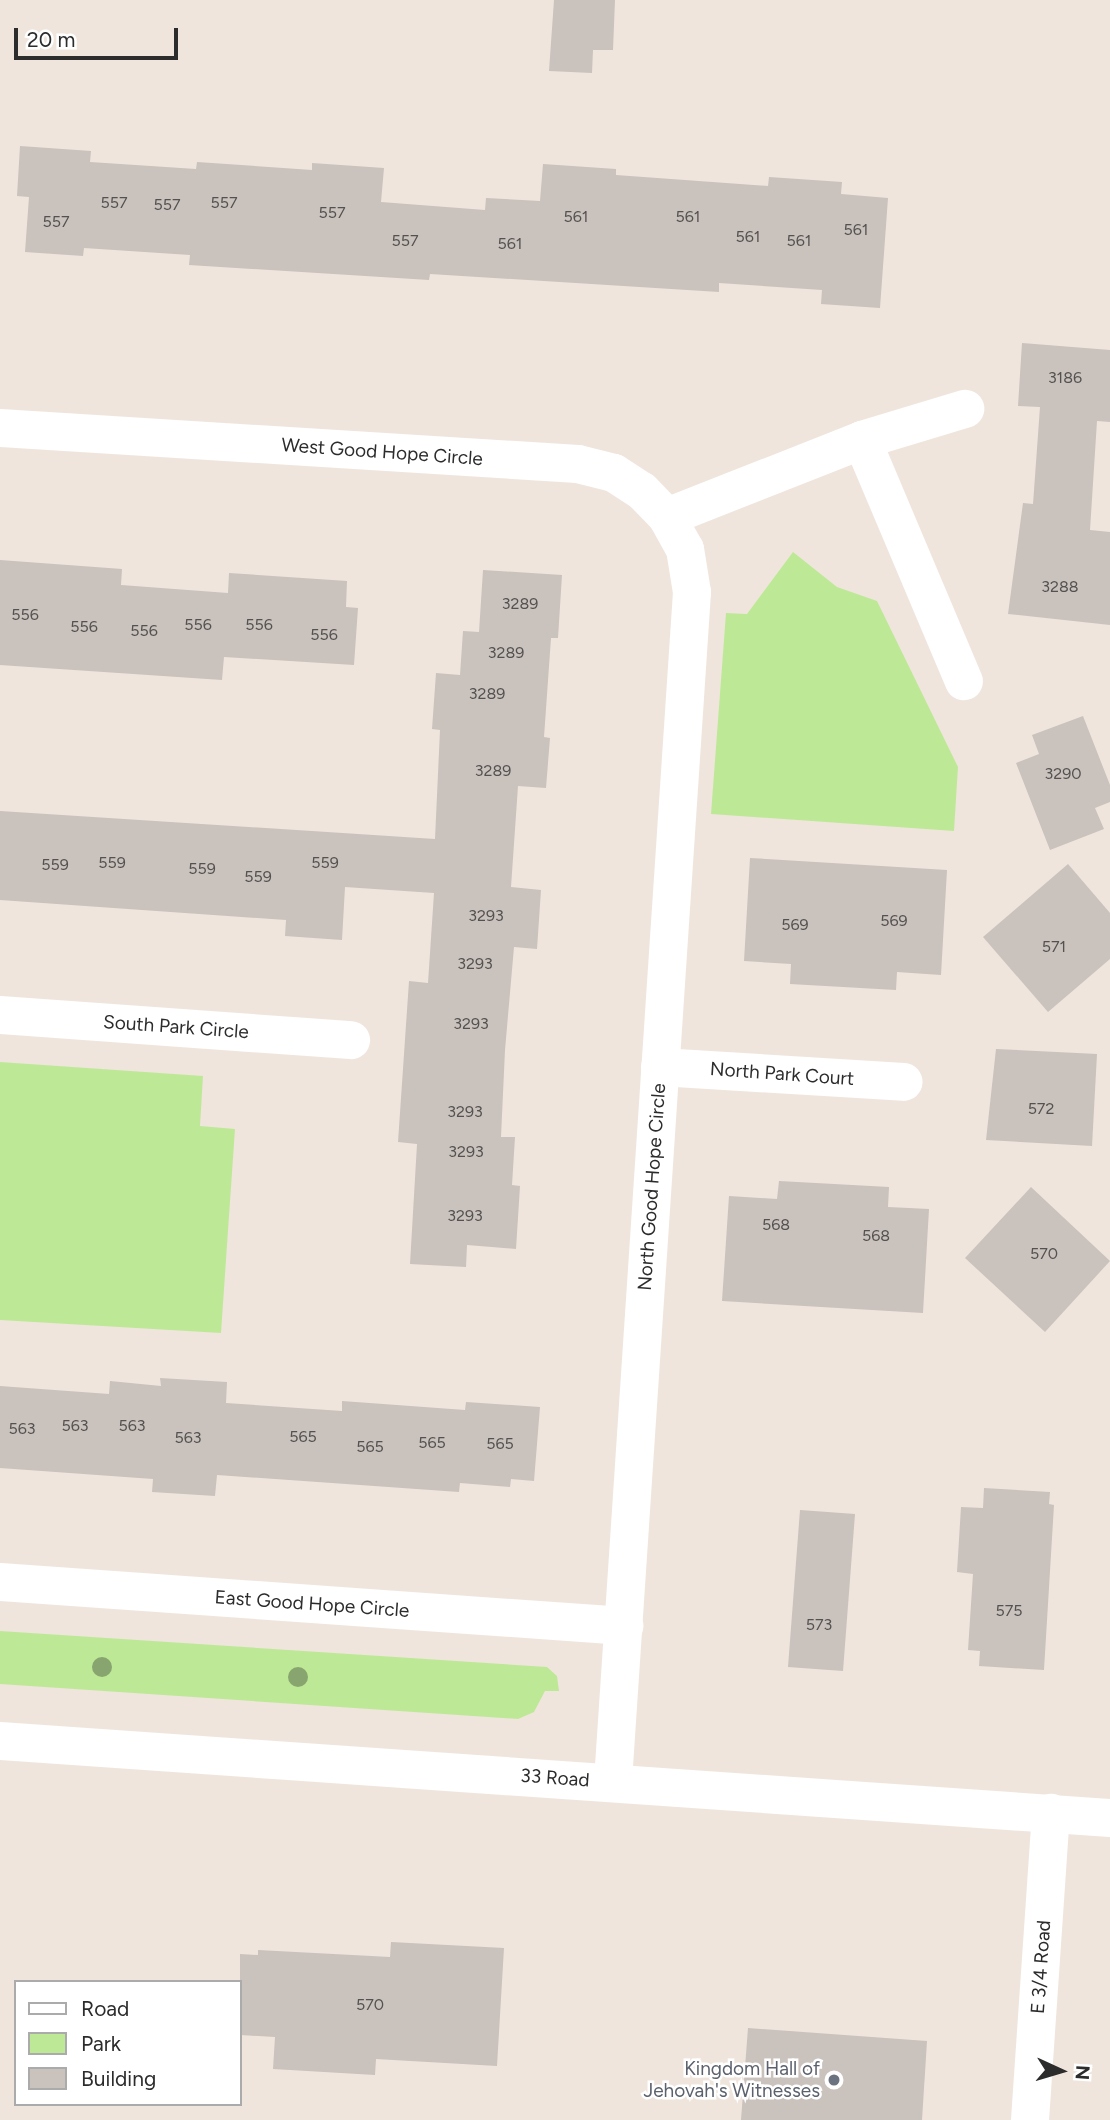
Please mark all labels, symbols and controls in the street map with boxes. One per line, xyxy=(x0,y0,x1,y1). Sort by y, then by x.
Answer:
scale bar xyxy=(18,14,182,58)
text: 20 m xyxy=(27,27,75,52)
house number: 557 xyxy=(101,193,127,213)
house number: 557 xyxy=(211,193,237,213)
house number: 557 xyxy=(154,195,180,215)
house number: 557 xyxy=(319,203,345,223)
house number: 561 xyxy=(564,207,588,227)
house number: 561 xyxy=(676,207,700,227)
house number: 557 xyxy=(43,212,69,232)
house number: 561 xyxy=(844,220,868,240)
house number: 561 xyxy=(736,227,760,247)
house number: 557 xyxy=(392,231,418,251)
house number: 561 xyxy=(787,231,811,251)
house number: 561 xyxy=(498,234,522,254)
house number: 3186 xyxy=(1048,368,1082,388)
street label: West Good Hope Circle xyxy=(281,434,483,470)
house number: 3288 xyxy=(1041,577,1079,597)
house number: 3289 xyxy=(502,594,538,614)
house number: 556 xyxy=(11,605,39,625)
house number: 556 xyxy=(184,615,212,635)
house number: 556 xyxy=(245,615,273,635)
house number: 556 xyxy=(70,617,98,637)
house number: 556 xyxy=(130,621,158,641)
house number: 556 xyxy=(310,625,338,645)
house number: 3289 xyxy=(488,643,524,663)
house number: 3289 xyxy=(469,684,505,704)
house number: 3289 xyxy=(475,761,511,781)
house number: 3290 xyxy=(1045,764,1081,784)
house number: 559 xyxy=(98,853,126,873)
house number: 559 xyxy=(311,853,339,873)
house number: 559 xyxy=(41,855,69,875)
house number: 559 xyxy=(188,859,216,879)
house number: 559 xyxy=(244,867,272,887)
house number: 3293 xyxy=(468,906,504,926)
house number: 569 xyxy=(880,911,908,931)
house number: 569 xyxy=(781,915,809,935)
house number: 571 xyxy=(1042,937,1066,957)
house number: 3293 xyxy=(457,954,493,974)
street label: South Park Circle xyxy=(102,1011,250,1043)
house number: 3293 xyxy=(453,1014,489,1034)
street label: North Park Court xyxy=(709,1058,855,1090)
street label: North Good Hope Circle xyxy=(633,1083,671,1291)
house number: 572 xyxy=(1028,1099,1054,1119)
house number: 3293 xyxy=(447,1102,483,1122)
house number: 3293 xyxy=(448,1142,484,1162)
house number: 3293 xyxy=(447,1206,483,1226)
house number: 568 xyxy=(762,1215,790,1235)
house number: 568 xyxy=(862,1226,890,1246)
house number: 570 xyxy=(1030,1244,1058,1264)
house number: 563 xyxy=(62,1416,88,1436)
house number: 563 xyxy=(119,1416,145,1436)
house number: 563 xyxy=(9,1419,35,1439)
house number: 565 xyxy=(289,1427,317,1447)
house number: 563 xyxy=(175,1428,201,1448)
house number: 565 xyxy=(418,1433,446,1453)
house number: 565 xyxy=(486,1434,514,1454)
house number: 565 xyxy=(356,1437,384,1457)
street label: East Good Hope Circle xyxy=(214,1586,410,1622)
house number: 575 xyxy=(996,1601,1022,1621)
house number: 573 xyxy=(806,1615,832,1635)
street label: 33 Road xyxy=(520,1764,590,1792)
street label: E 3/4 Road xyxy=(1026,1919,1056,2015)
legend xyxy=(14,1980,242,2106)
house number: 570 xyxy=(356,1995,384,2015)
text: Road xyxy=(81,1996,129,2021)
text: Park xyxy=(81,2031,121,2056)
north arrow xyxy=(1026,2036,1096,2106)
place label: Kingdom Hall of Jehovah's Witnesses xyxy=(643,2058,820,2102)
text: N xyxy=(1070,2064,1094,2081)
text: Building xyxy=(81,2066,156,2091)
marker: Kingdom Hall of Jehovah's Witnesses xyxy=(826,2072,842,2088)

